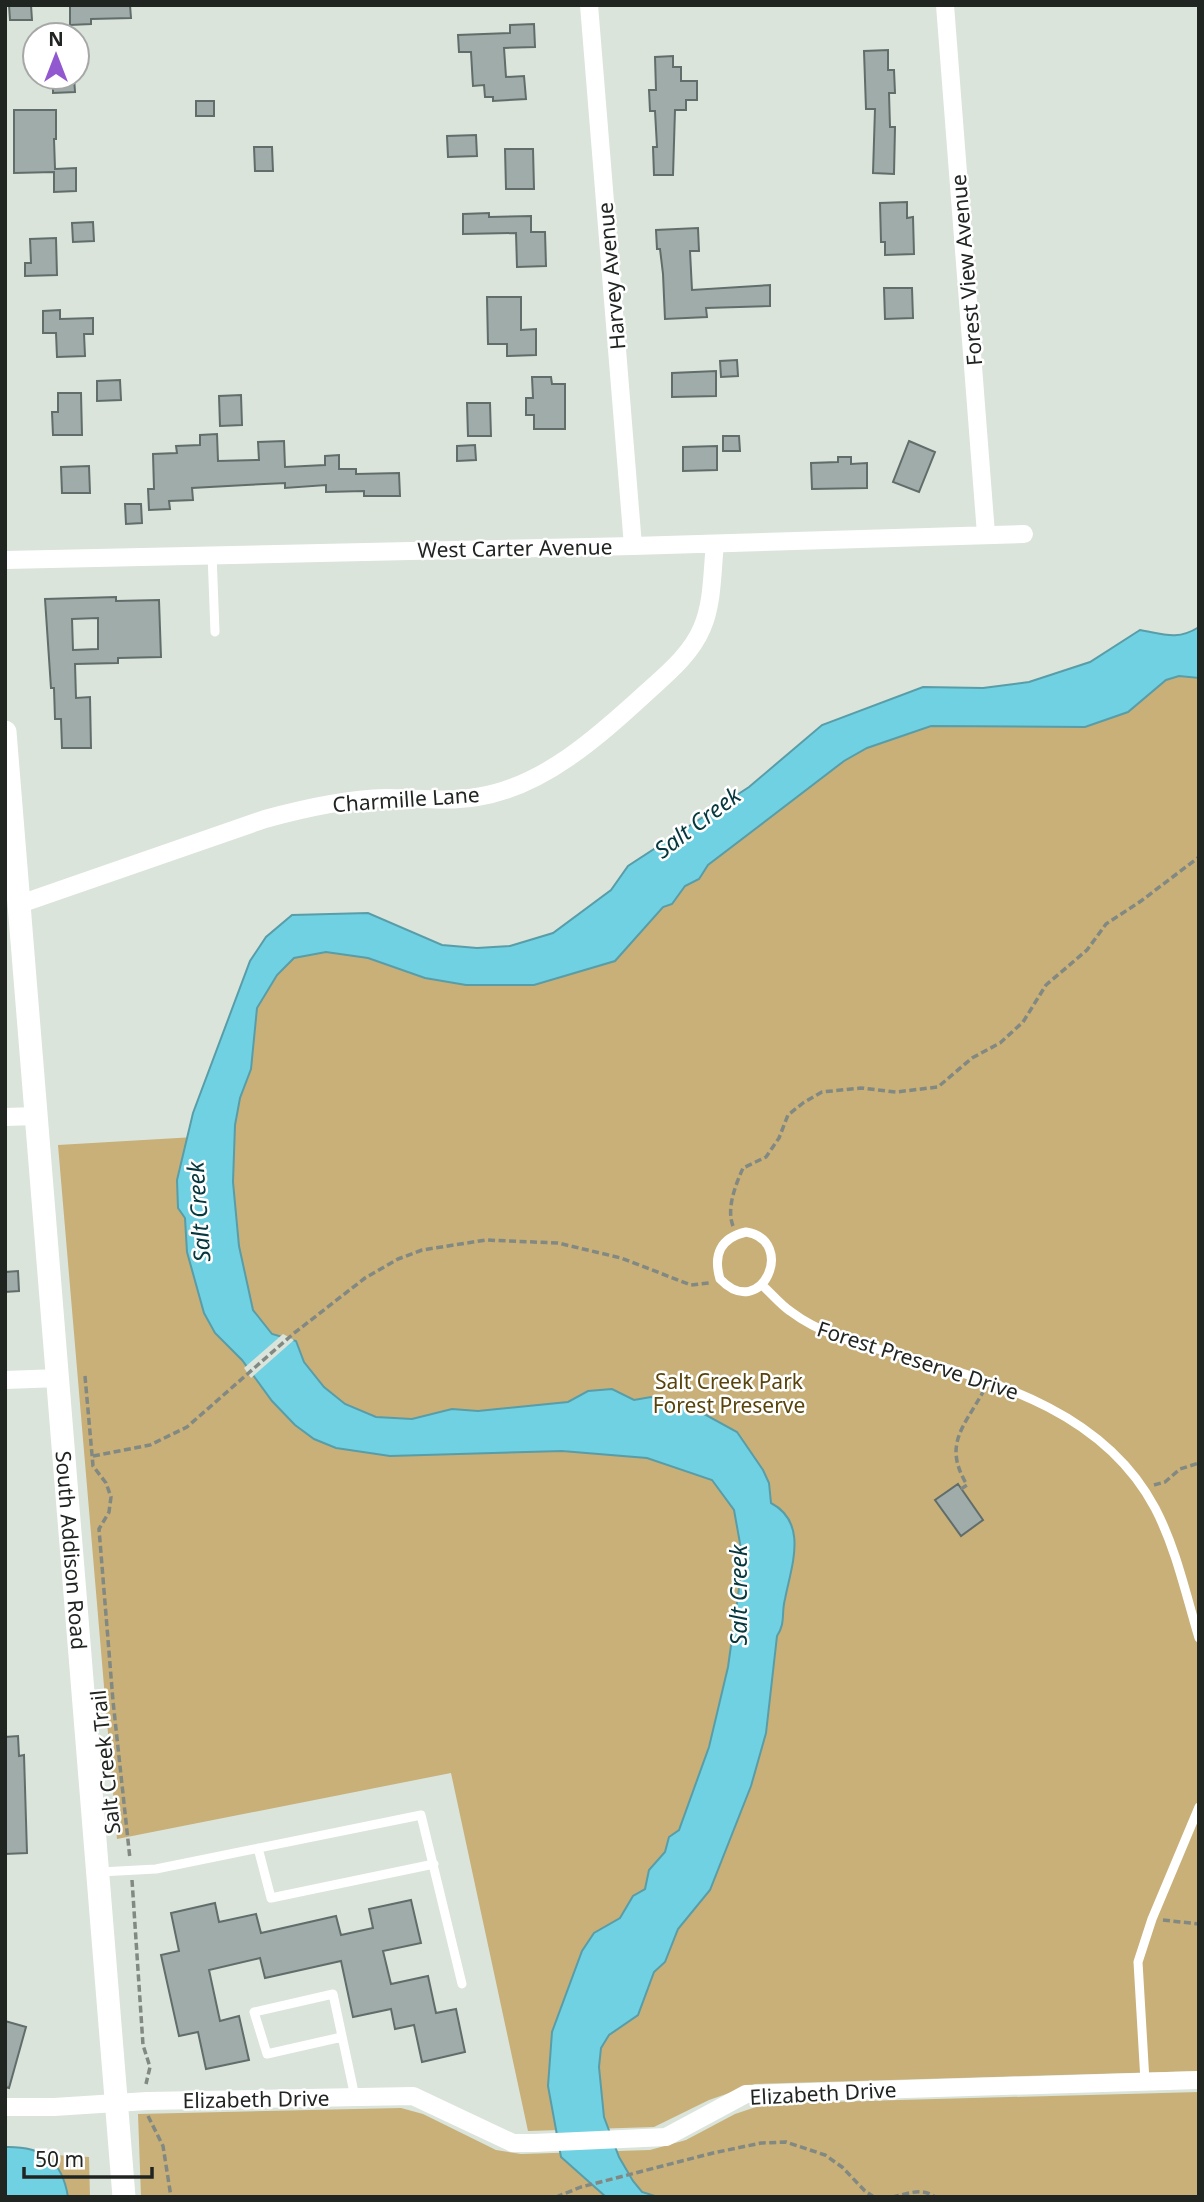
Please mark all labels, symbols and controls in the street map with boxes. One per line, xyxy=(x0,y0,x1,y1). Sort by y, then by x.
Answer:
north arrow xyxy=(21,21,91,91)
text: N xyxy=(48,26,64,52)
street label: Forest View Avenue xyxy=(944,173,988,367)
street label: Harvey Avenue xyxy=(591,201,631,351)
street label: West Carter Avenue xyxy=(417,532,613,564)
water label: Salt Creek xyxy=(647,778,748,865)
street label: Charmille Lane xyxy=(331,780,481,818)
water label: Salt Creek xyxy=(178,1159,217,1263)
street label: Forest Preserve Drive xyxy=(814,1314,1022,1406)
park label: Salt Creek Park Forest Preserve xyxy=(653,1367,805,1419)
street label: South Addison Road xyxy=(49,1450,94,1651)
water label: Salt Creek xyxy=(722,1543,754,1645)
street label: Salt Creek Trail xyxy=(83,1688,127,1836)
street label: Elizabeth Drive xyxy=(749,2075,897,2111)
street label: Elizabeth Drive xyxy=(182,2084,330,2114)
scale bar xyxy=(24,2136,152,2180)
text: 50 m xyxy=(35,2145,84,2173)

